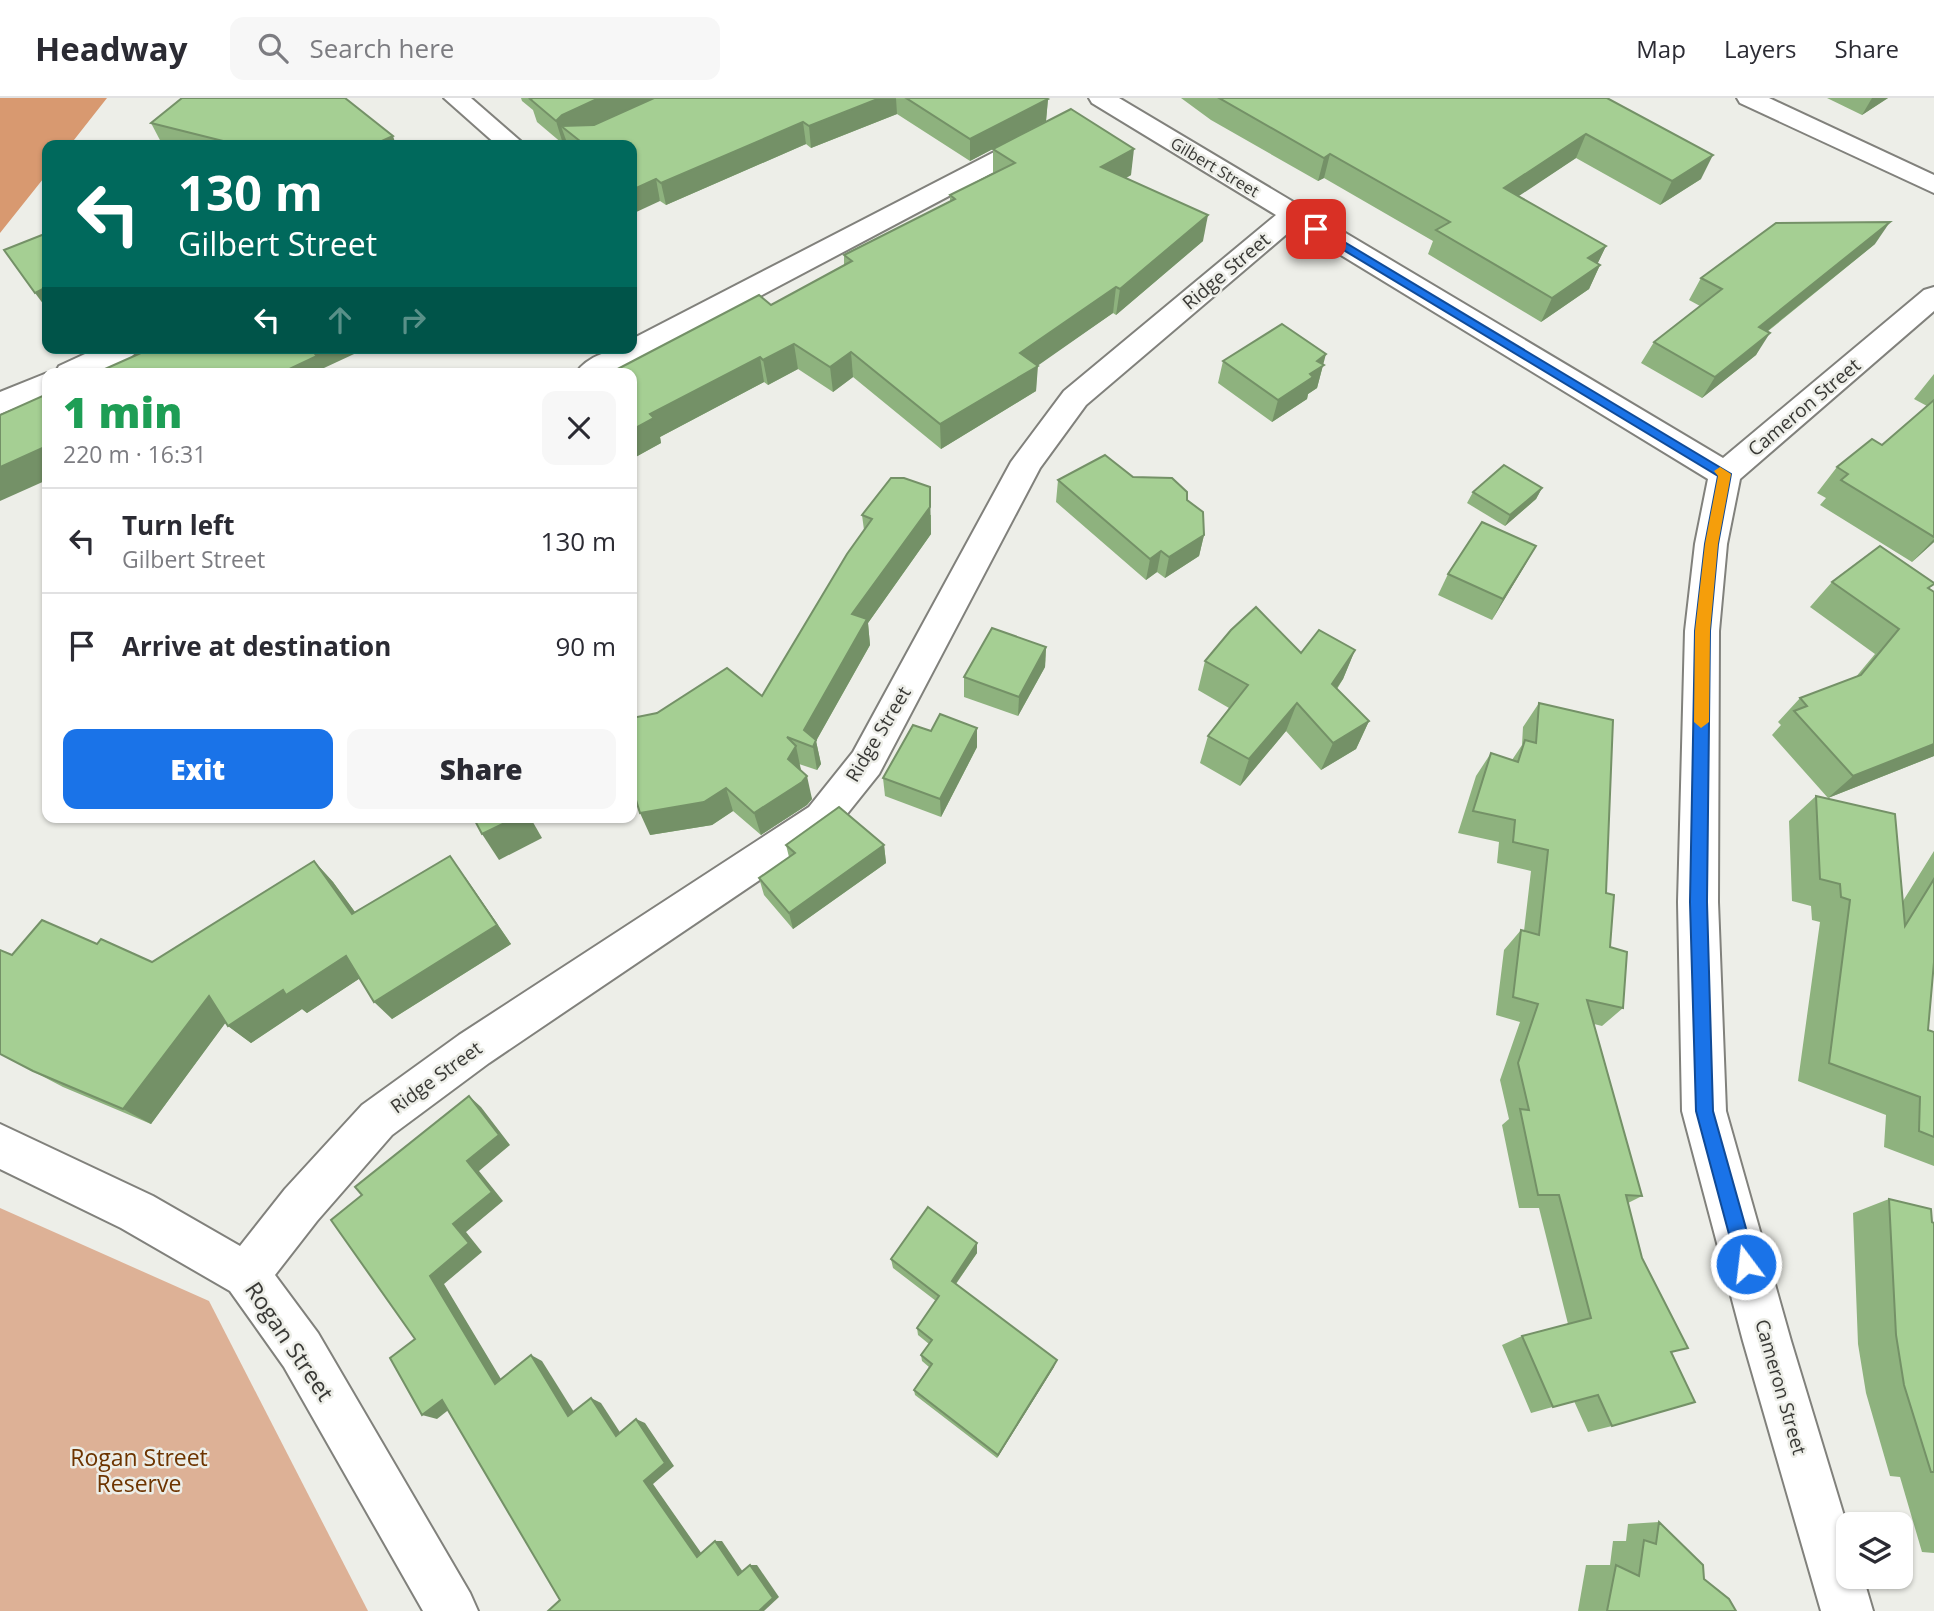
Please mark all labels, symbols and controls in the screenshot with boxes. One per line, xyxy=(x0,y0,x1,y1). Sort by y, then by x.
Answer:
search box xyxy=(230,17,720,80)
text: Headway xyxy=(35,26,188,71)
icon: search xyxy=(254,29,292,67)
text: Search here xyxy=(310,30,454,66)
text: Map xyxy=(1636,32,1686,65)
text: Layers xyxy=(1724,32,1797,65)
text: Share xyxy=(1835,32,1899,65)
street label: Gilbert Street xyxy=(1167,132,1264,202)
text: 130 m xyxy=(178,159,323,225)
icon: left xyxy=(63,168,154,259)
pin xyxy=(1286,199,1346,259)
icon: arrive xyxy=(1297,210,1335,248)
text: Gilbert Street xyxy=(178,222,377,265)
street label: Ridge Street xyxy=(1177,226,1276,315)
icon: left xyxy=(248,301,286,339)
icon: ahead xyxy=(321,301,359,339)
icon: right xyxy=(394,301,432,339)
street label: Cameron Street xyxy=(1742,352,1866,462)
text: 1 min xyxy=(63,383,182,440)
button: close xyxy=(542,391,616,465)
text: 220 m · 16:31 xyxy=(63,438,206,470)
text: Turn left xyxy=(122,507,234,543)
icon: left xyxy=(63,522,101,560)
text: 130 m xyxy=(541,523,616,559)
text: Gilbert Street xyxy=(122,543,265,575)
icon: arrive xyxy=(63,627,101,665)
text: Arrive at destination xyxy=(122,628,391,664)
text: 90 m xyxy=(555,628,616,664)
street label: Ridge Street xyxy=(839,681,917,787)
button: Exit xyxy=(63,729,333,809)
button: Share xyxy=(347,729,616,809)
street label: Ridge Street xyxy=(385,1035,487,1119)
position arrow xyxy=(1709,1227,1783,1301)
street label: Rogan Street xyxy=(238,1275,342,1407)
street label: Cameron Street xyxy=(1749,1316,1813,1458)
park label: Rogan Street Reserve xyxy=(70,1441,208,1499)
map controls xyxy=(1836,1512,1913,1589)
button: layers xyxy=(1836,1512,1913,1589)

